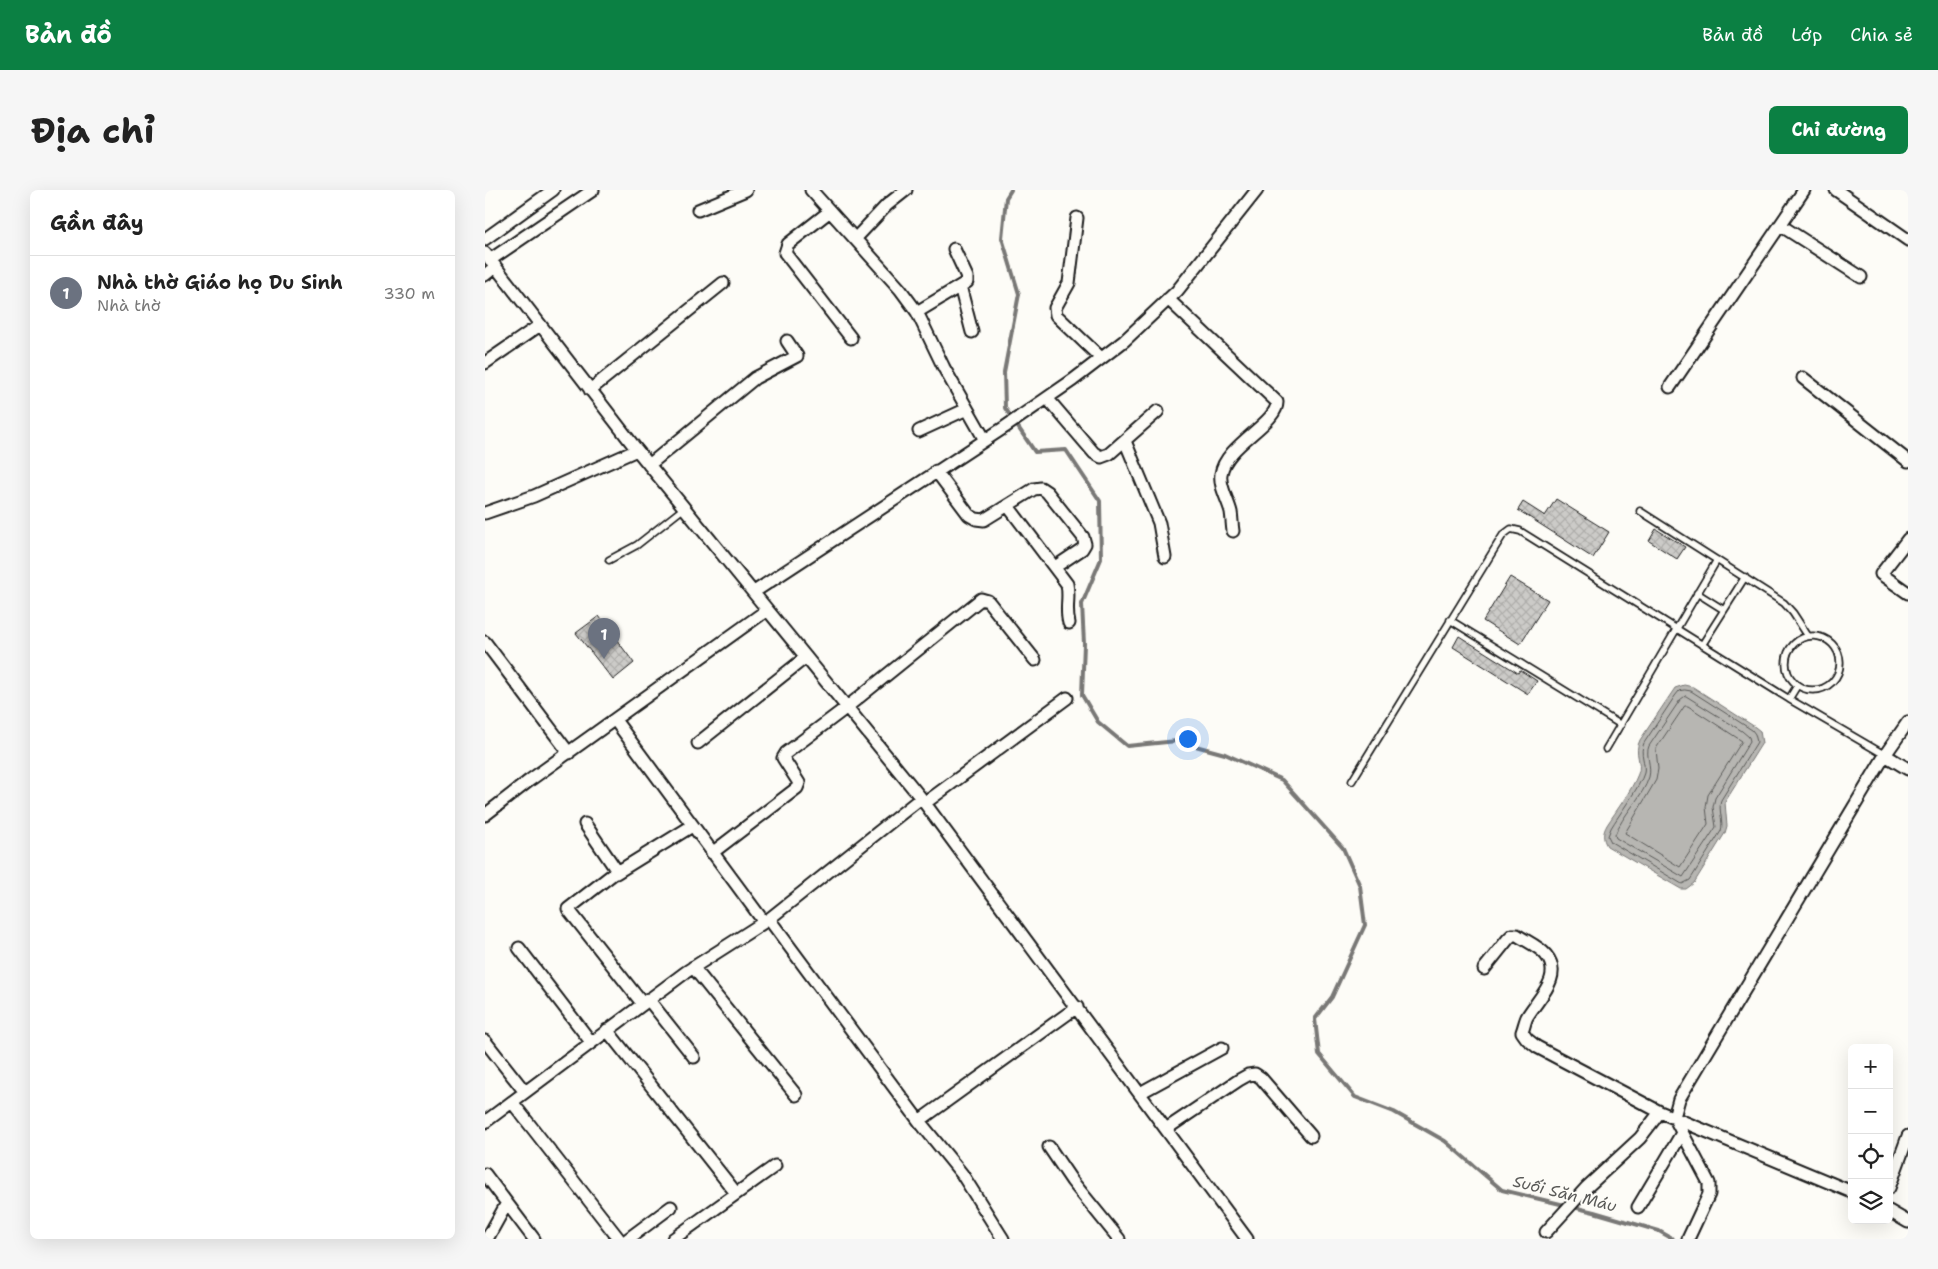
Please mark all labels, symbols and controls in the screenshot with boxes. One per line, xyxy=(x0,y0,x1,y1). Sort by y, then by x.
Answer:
text: Bản đồ xyxy=(25,19,112,51)
text: Bản đồ xyxy=(1702,23,1763,47)
text: Lớp xyxy=(1791,23,1822,47)
text: Chia sẻ xyxy=(1850,23,1913,47)
button: Chỉ đường xyxy=(1769,106,1908,154)
text: Địa chỉ xyxy=(30,107,154,154)
text: Gần đây xyxy=(50,209,144,237)
text: Nhà thờ Giáo họ Du Sinh xyxy=(97,270,343,295)
text: 1 xyxy=(62,283,70,304)
text: 330 m xyxy=(383,283,435,304)
text: Nhà thờ xyxy=(97,295,161,316)
pin: 1 xyxy=(588,618,620,659)
your location xyxy=(1175,726,1201,752)
map controls xyxy=(1848,1044,1893,1224)
button: + xyxy=(1848,1044,1893,1089)
button: − xyxy=(1848,1089,1893,1134)
button: locate xyxy=(1848,1134,1893,1179)
water label: Suối Săn Máu xyxy=(1511,1170,1619,1216)
button: layers xyxy=(1848,1179,1893,1224)

